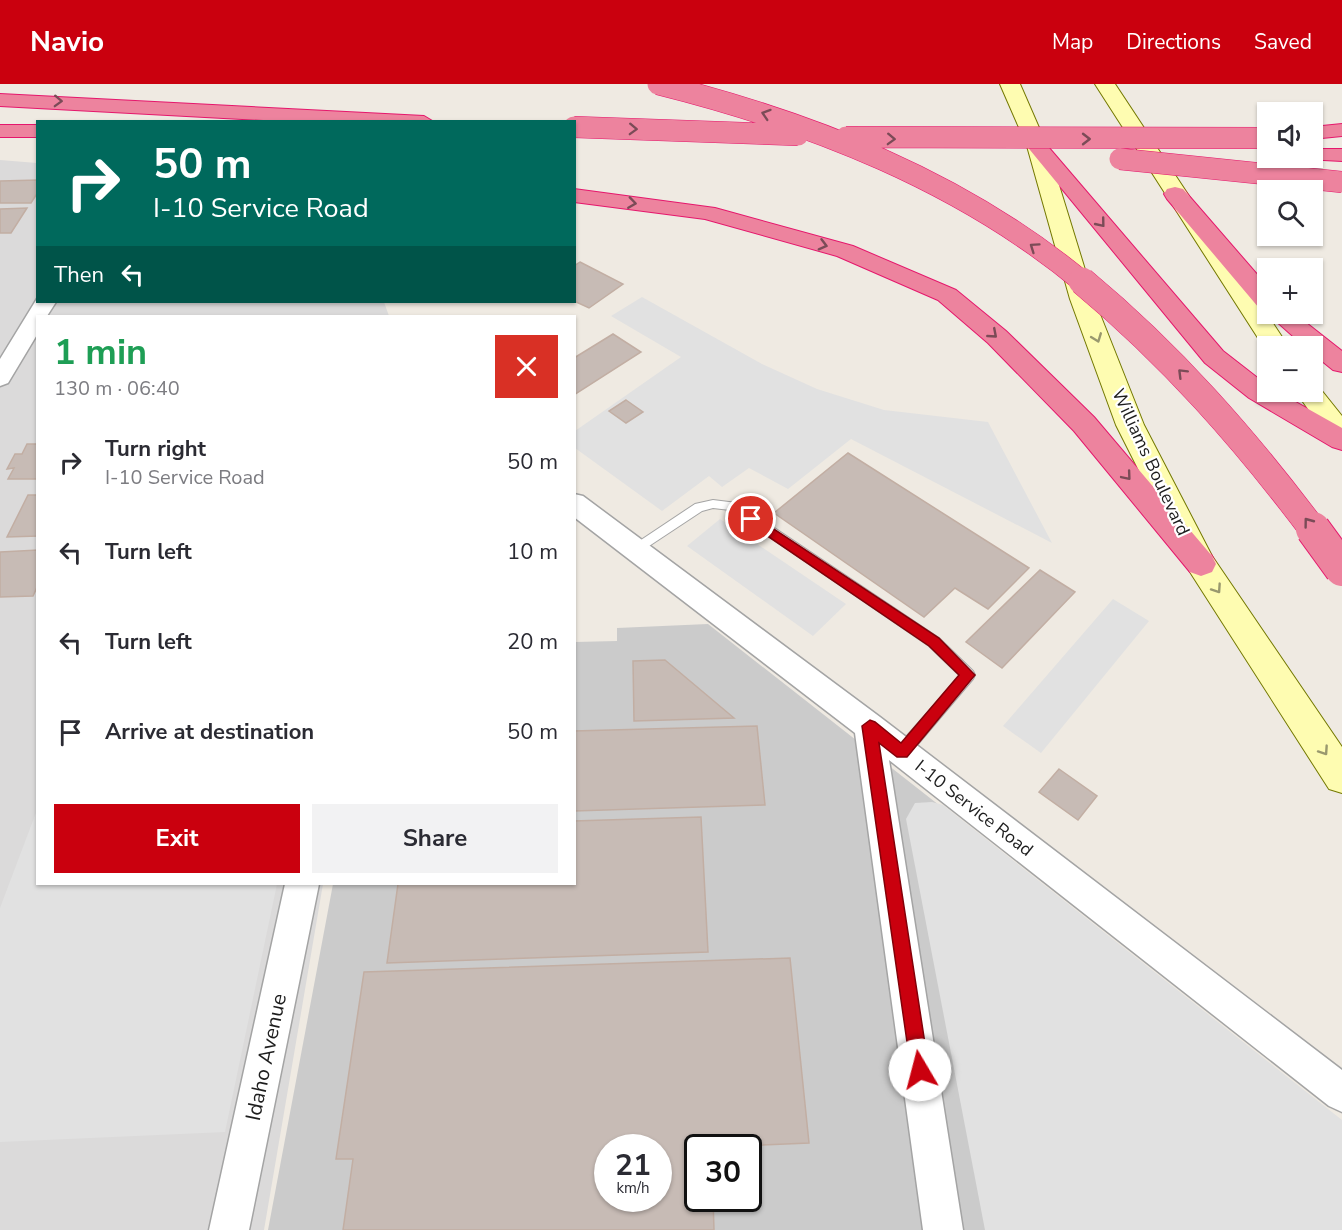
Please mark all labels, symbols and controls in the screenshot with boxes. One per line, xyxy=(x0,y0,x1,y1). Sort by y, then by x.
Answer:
text: Navio xyxy=(30,23,104,61)
text: Map xyxy=(1052,28,1093,56)
text: Directions xyxy=(1126,28,1221,56)
text: Saved xyxy=(1254,28,1312,56)
one-way arrow xyxy=(54,95,63,108)
map controls xyxy=(1257,102,1323,402)
button: sound xyxy=(1257,102,1323,168)
one-way arrow xyxy=(761,108,772,121)
one-way arrow xyxy=(628,123,637,136)
one-way arrow xyxy=(886,132,895,145)
one-way arrow xyxy=(1081,133,1090,145)
text: 50 m xyxy=(153,136,252,193)
icon: right xyxy=(54,144,132,222)
button: search xyxy=(1257,180,1323,246)
text: I-10 Service Road xyxy=(153,190,369,227)
one-way arrow xyxy=(628,196,637,209)
one-way arrow xyxy=(1094,216,1105,227)
one-way arrow xyxy=(817,237,827,250)
one-way arrow xyxy=(1029,243,1040,254)
icon: left xyxy=(116,258,149,291)
button: + xyxy=(1257,258,1323,324)
text: Then xyxy=(54,260,104,290)
one-way arrow xyxy=(986,327,997,338)
text: 1 min xyxy=(54,328,147,377)
one-way arrow xyxy=(1089,332,1102,342)
button: close xyxy=(495,335,558,398)
button: − xyxy=(1257,336,1323,402)
one-way arrow xyxy=(1179,369,1190,380)
text: 130 m · 06:40 xyxy=(54,375,180,402)
street label: Williams Boulevard xyxy=(1106,385,1196,539)
text: Turn right xyxy=(105,434,206,464)
icon: right xyxy=(54,446,87,479)
text: 50 m xyxy=(507,447,558,477)
text: I-10 Service Road xyxy=(105,464,265,491)
one-way arrow xyxy=(1120,469,1131,480)
pin xyxy=(725,493,776,544)
icon: arrive xyxy=(734,502,767,535)
one-way arrow xyxy=(1304,517,1315,528)
icon: left xyxy=(54,536,87,569)
text: Turn left xyxy=(105,537,192,567)
text: 10 m xyxy=(507,537,558,567)
one-way arrow xyxy=(1209,582,1220,593)
icon: left xyxy=(54,626,87,659)
text: Turn left xyxy=(105,627,192,657)
text: 20 m xyxy=(507,627,558,657)
icon: arrive xyxy=(54,716,87,749)
text: Arrive at destination xyxy=(105,717,314,747)
text: 50 m xyxy=(507,717,558,747)
one-way arrow xyxy=(1317,745,1329,755)
street label: I-10 Service Road xyxy=(910,754,1038,862)
button: Exit xyxy=(54,804,300,873)
button: Share xyxy=(312,804,558,873)
street label: Idaho Avenue xyxy=(239,991,293,1123)
position arrow xyxy=(888,1038,952,1102)
speed limit sign: 30 xyxy=(684,1134,762,1212)
text: 21 xyxy=(615,1145,651,1186)
text: km/h xyxy=(616,1178,650,1198)

